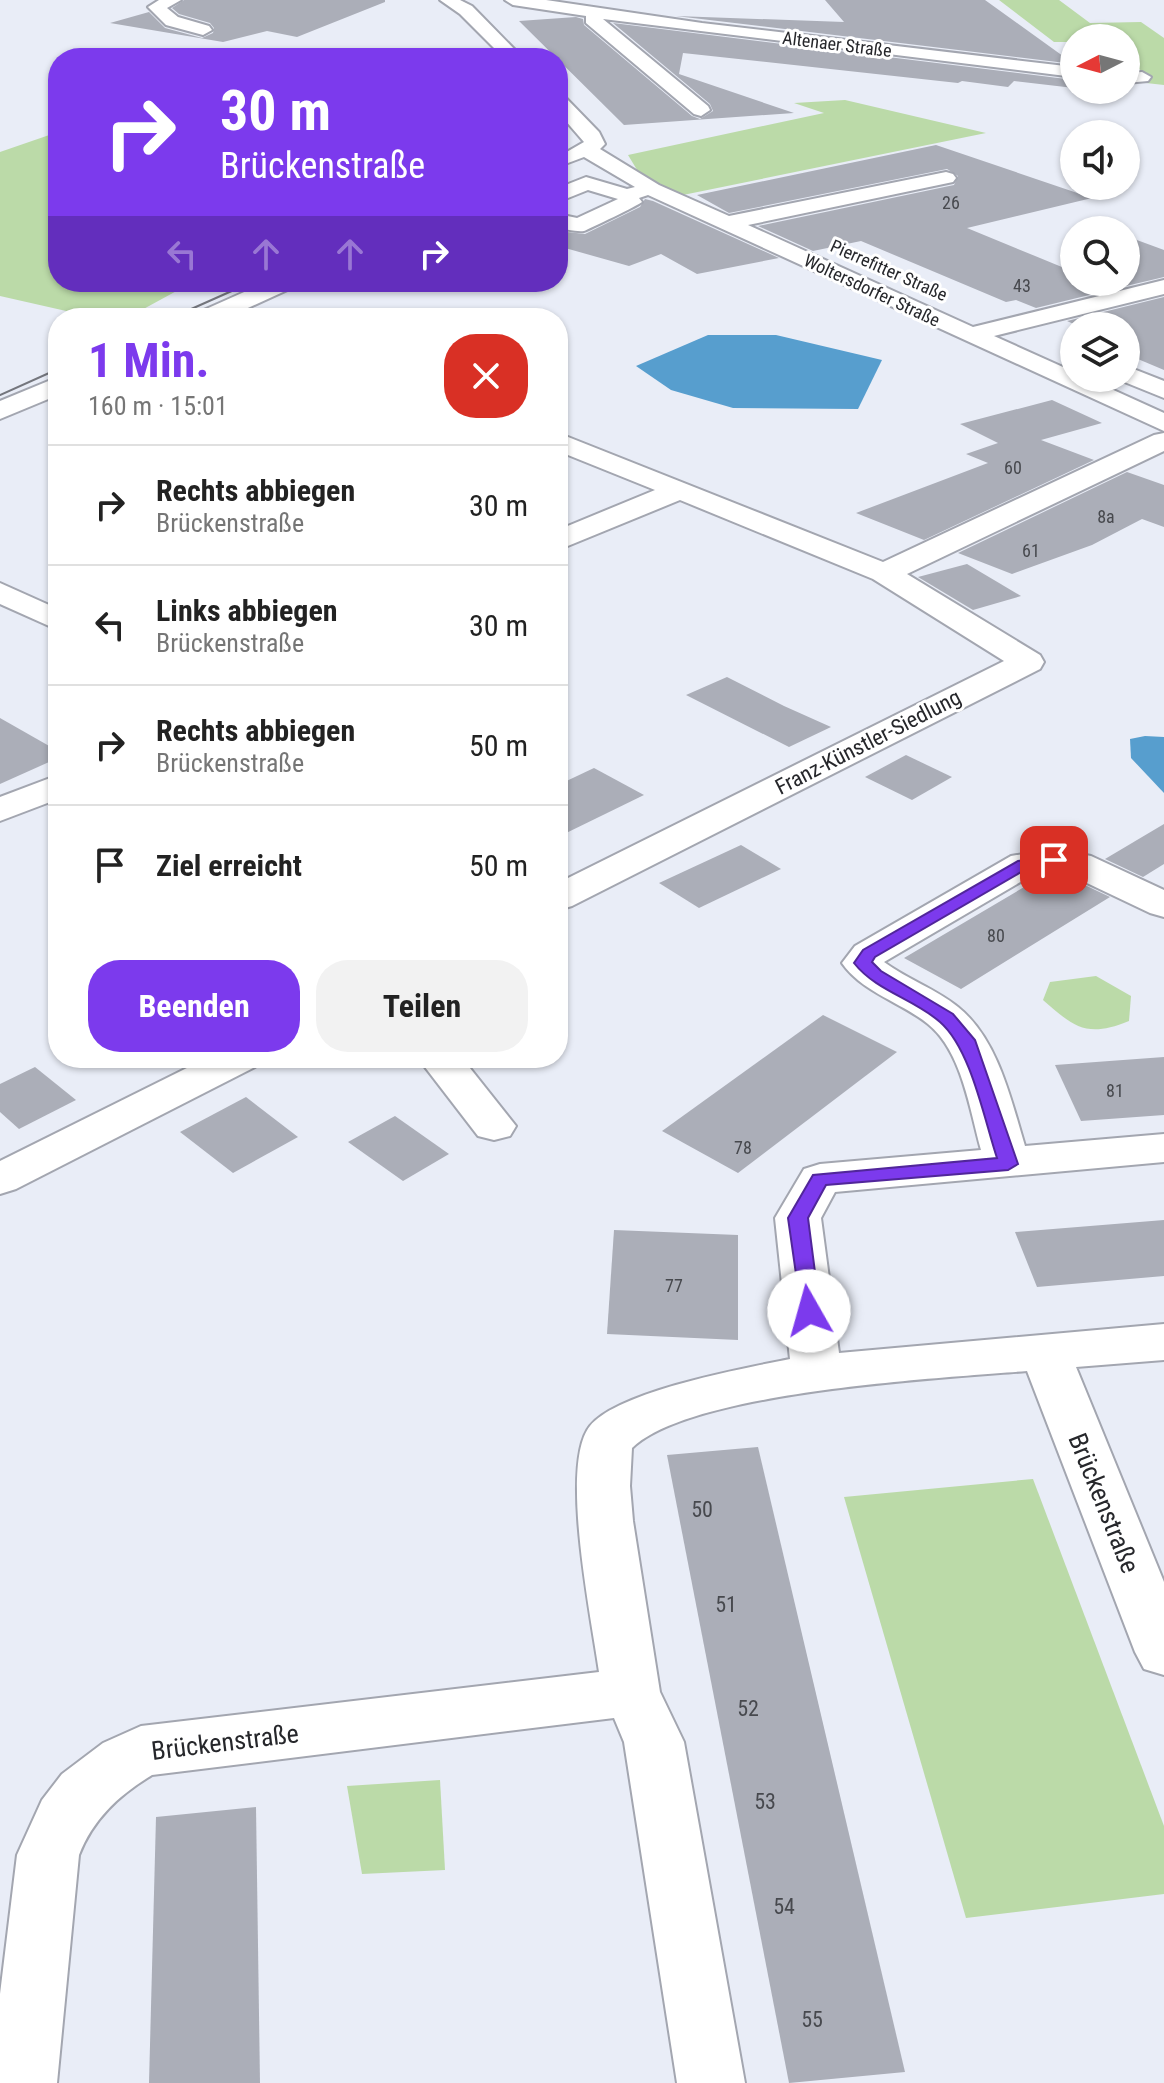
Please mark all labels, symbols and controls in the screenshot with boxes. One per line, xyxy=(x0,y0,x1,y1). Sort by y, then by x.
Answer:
north arrow xyxy=(1060,24,1140,104)
map controls xyxy=(1060,24,1140,392)
street label: Altenaer Straße xyxy=(781,27,893,61)
text: 30 m xyxy=(220,78,331,144)
icon: right xyxy=(88,80,192,184)
button: sound xyxy=(1060,120,1140,200)
text: Brückenstraße xyxy=(220,145,425,187)
house number: 26 xyxy=(942,192,960,213)
button: search xyxy=(1060,216,1140,296)
icon: left xyxy=(160,232,204,276)
icon: ahead xyxy=(244,232,288,276)
icon: ahead xyxy=(328,232,372,276)
icon: right xyxy=(412,232,456,276)
street label: Pierrefitter Straße xyxy=(827,235,951,305)
street label: Woltersdorfer Straße xyxy=(801,249,943,331)
house number: 43 xyxy=(1013,275,1031,296)
button: layers xyxy=(1060,312,1140,392)
text: 1 Min. xyxy=(88,332,209,389)
button: close xyxy=(444,334,528,418)
text: 160 m · 15:01 xyxy=(88,391,228,421)
house number: 60 xyxy=(1004,457,1022,478)
text: Rechts abbiegen xyxy=(156,473,355,508)
icon: right xyxy=(88,483,132,527)
text: 30 m xyxy=(469,488,528,523)
house number: 8a xyxy=(1097,506,1115,527)
text: Brückenstraße xyxy=(156,508,304,538)
house number: 61 xyxy=(1022,540,1040,561)
text: Links abbiegen xyxy=(156,593,338,628)
icon: left xyxy=(88,603,132,647)
text: 30 m xyxy=(469,608,528,643)
text: Brückenstraße xyxy=(156,628,304,658)
street label: Franz-Künstler-Siedlung xyxy=(771,684,965,800)
text: Rechts abbiegen xyxy=(156,713,355,748)
icon: right xyxy=(88,723,132,767)
text: 50 m xyxy=(469,728,528,763)
text: Brückenstraße xyxy=(156,748,304,778)
pin xyxy=(1020,826,1088,894)
icon: arrive xyxy=(1032,838,1076,882)
icon: arrive xyxy=(88,843,132,887)
text: Ziel erreicht xyxy=(156,848,302,883)
text: 50 m xyxy=(469,848,528,883)
house number: 80 xyxy=(987,925,1005,946)
button: Beenden xyxy=(88,960,300,1052)
button: Teilen xyxy=(316,960,528,1052)
house number: 81 xyxy=(1106,1080,1124,1101)
house number: 78 xyxy=(734,1137,752,1158)
position arrow xyxy=(767,1269,851,1353)
house number: 77 xyxy=(665,1275,683,1296)
street label: Brückenstraße xyxy=(1062,1429,1146,1577)
house number: 50 xyxy=(691,1497,713,1522)
house number: 51 xyxy=(715,1592,737,1617)
house number: 52 xyxy=(737,1696,759,1721)
street label: Brückenstraße xyxy=(150,1718,300,1766)
house number: 53 xyxy=(754,1789,776,1814)
house number: 54 xyxy=(773,1894,795,1919)
house number: 55 xyxy=(801,2007,823,2032)

